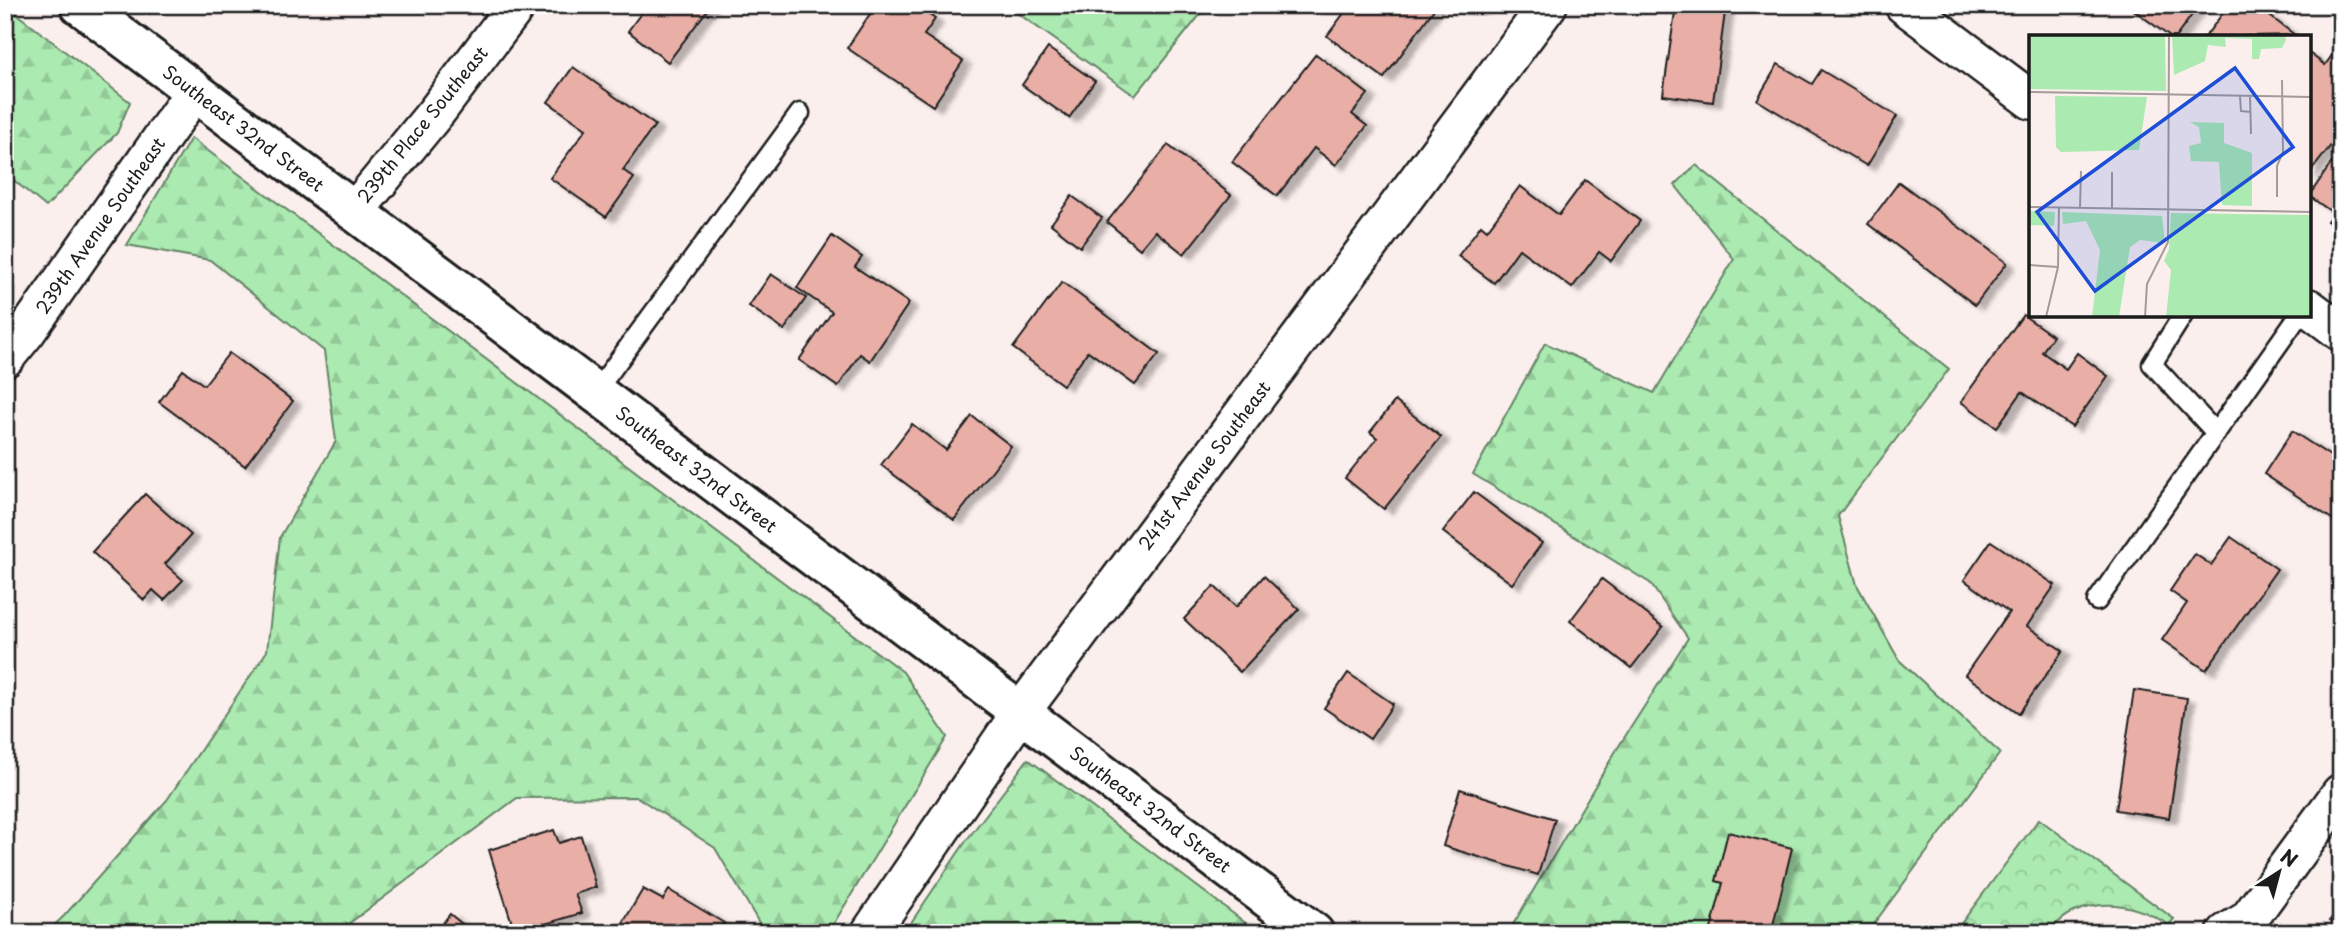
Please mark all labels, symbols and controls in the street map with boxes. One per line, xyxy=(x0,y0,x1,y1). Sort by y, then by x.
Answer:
inset map xyxy=(2029,35,2311,317)
street label: 239th Place Southeast xyxy=(350,40,494,208)
street label: Southeast 32nd Street xyxy=(158,58,330,198)
street label: 239th Avenue Southeast xyxy=(28,131,171,319)
street label: 241st Avenue Southeast xyxy=(1131,375,1276,555)
street label: Southeast 32nd Street xyxy=(611,399,783,539)
street label: Southeast 32nd Street xyxy=(1065,739,1237,879)
north arrow xyxy=(2244,836,2314,906)
text: N xyxy=(2275,842,2304,873)

